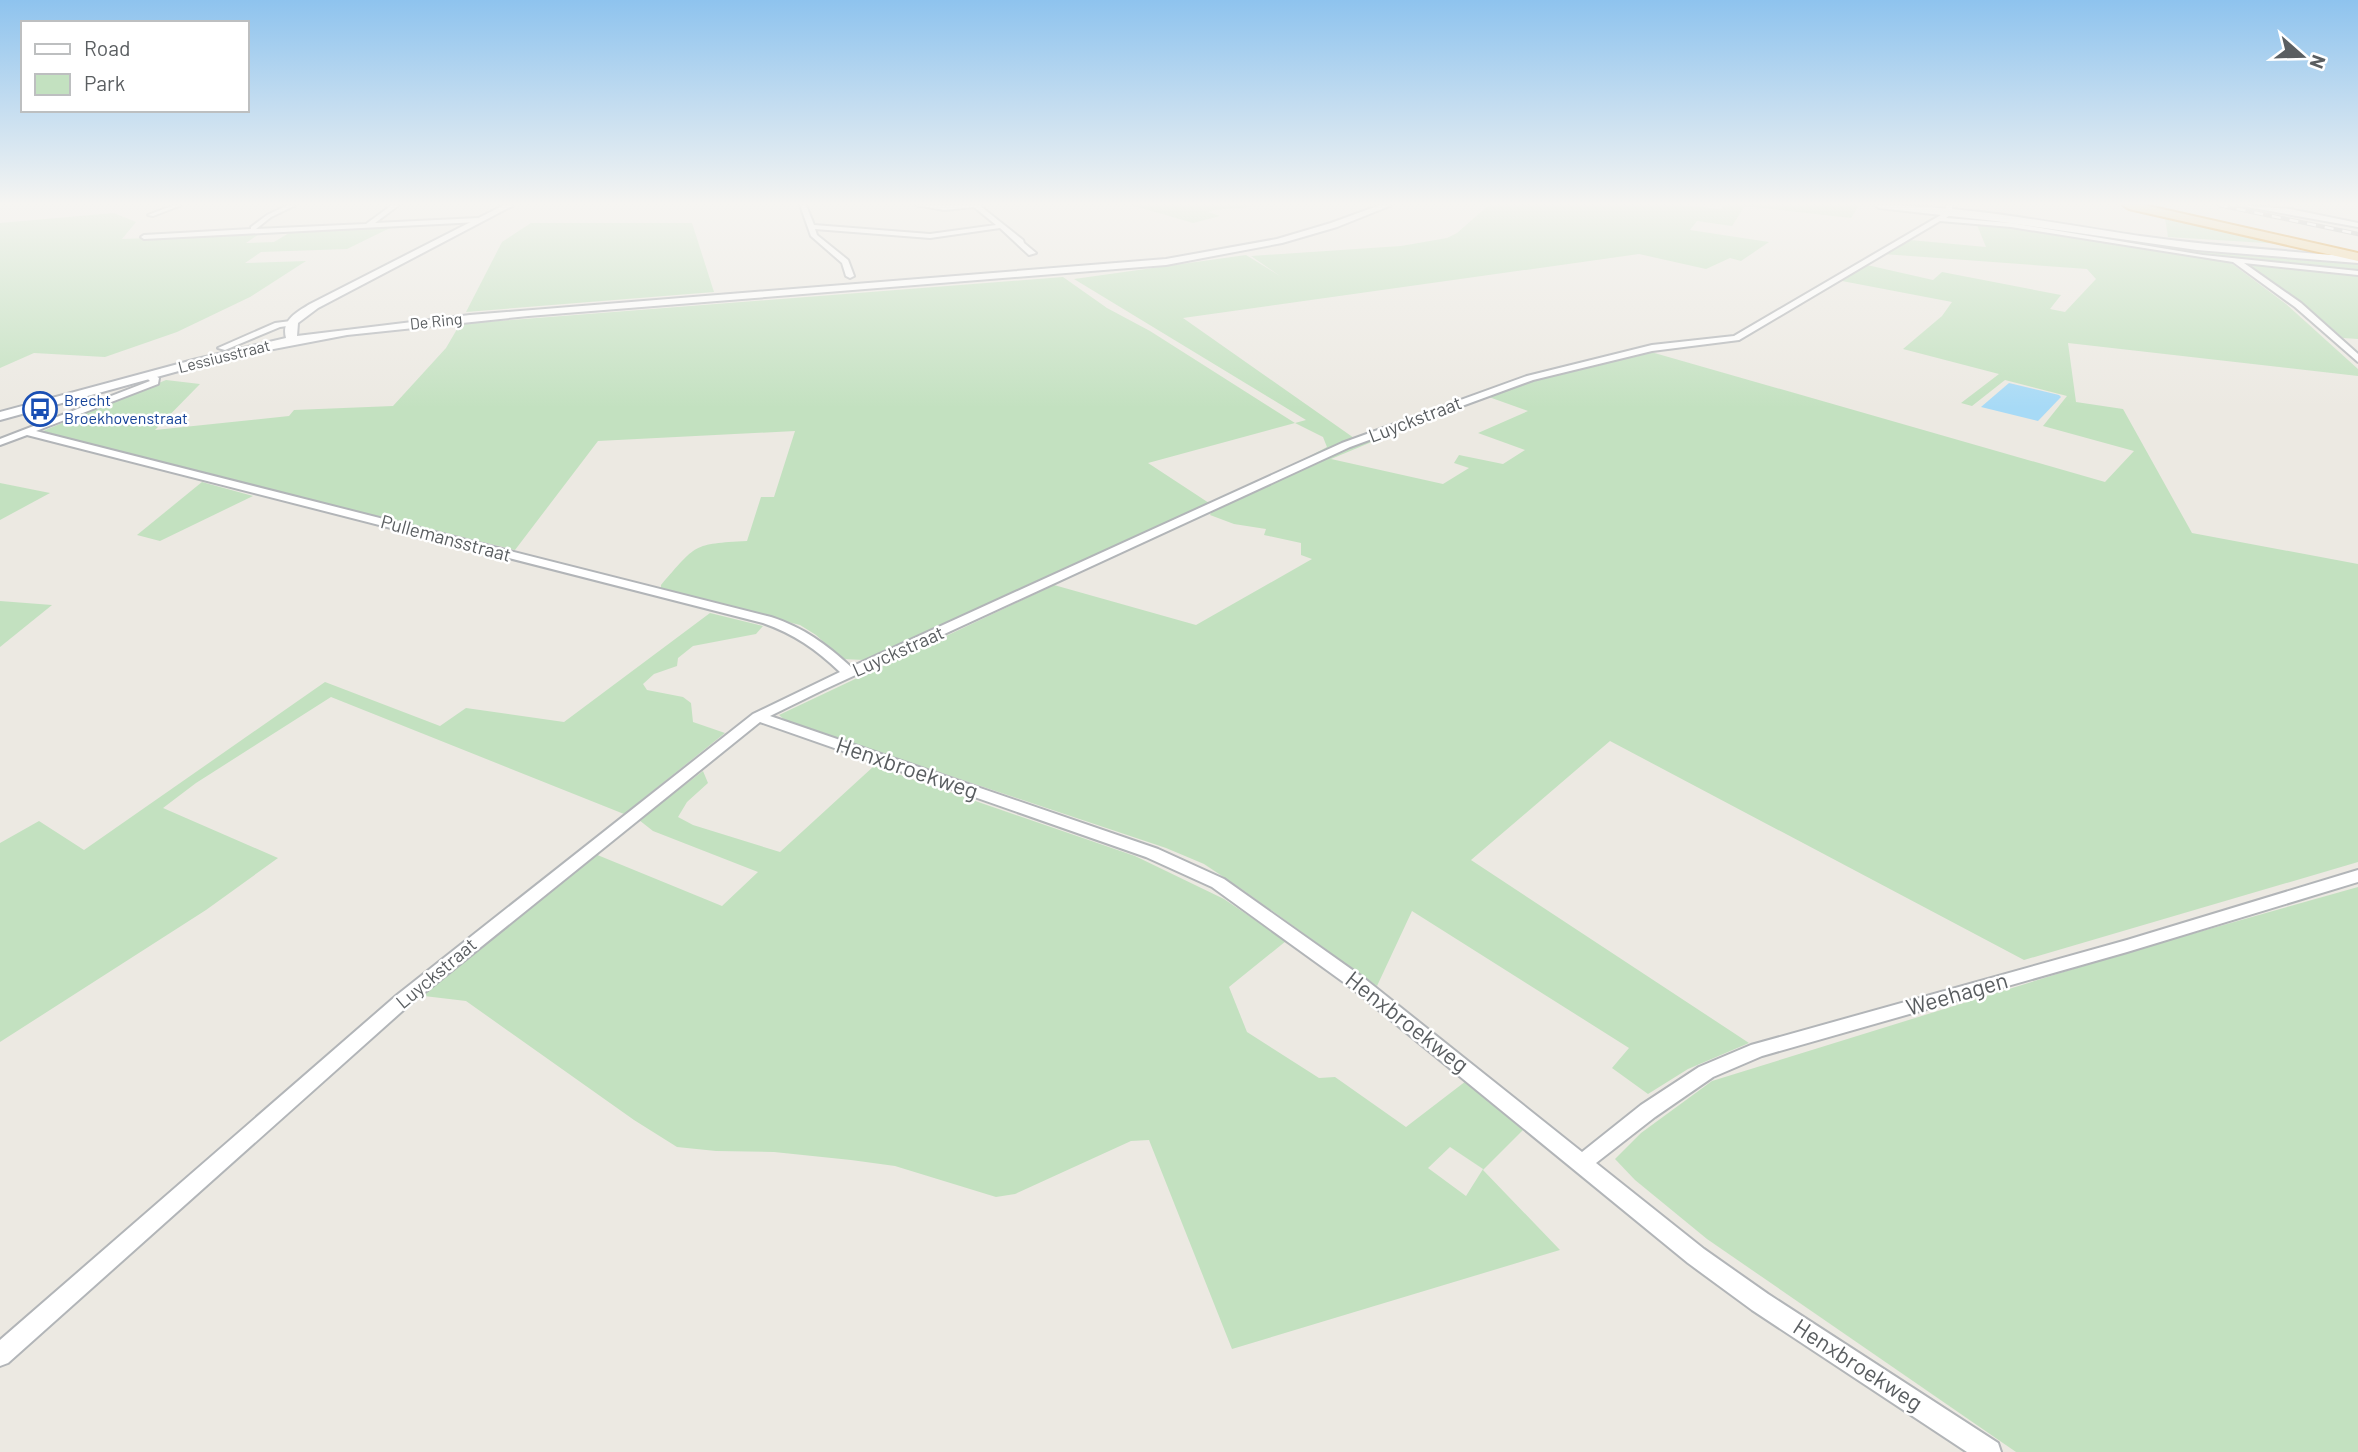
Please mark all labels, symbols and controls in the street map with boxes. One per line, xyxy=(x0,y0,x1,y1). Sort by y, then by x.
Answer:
legend xyxy=(21,21,248,112)
north arrow xyxy=(2267,21,2337,91)
text: Road xyxy=(84,35,130,60)
text: N xyxy=(2305,52,2331,72)
text: Park xyxy=(84,70,125,95)
street label: De Ring xyxy=(409,308,463,333)
street label: Lessiusstraat xyxy=(176,335,272,376)
bus stop icon: Brecht Broekhovenstraat xyxy=(21,390,59,428)
place label: Brecht Broekhovenstraat xyxy=(64,390,188,427)
street label: Luyckstraat xyxy=(1365,390,1465,447)
street label: Pullemansstraat xyxy=(378,509,514,566)
street label: Luyckstraat xyxy=(848,620,947,681)
street label: Henxbroekweg xyxy=(833,730,982,804)
street label: Luyckstraat xyxy=(391,932,481,1013)
street label: Henxbroekweg xyxy=(1340,964,1475,1078)
street label: Weehagen xyxy=(1903,965,2011,1021)
street label: Henxbroekweg xyxy=(1789,1312,1928,1416)

